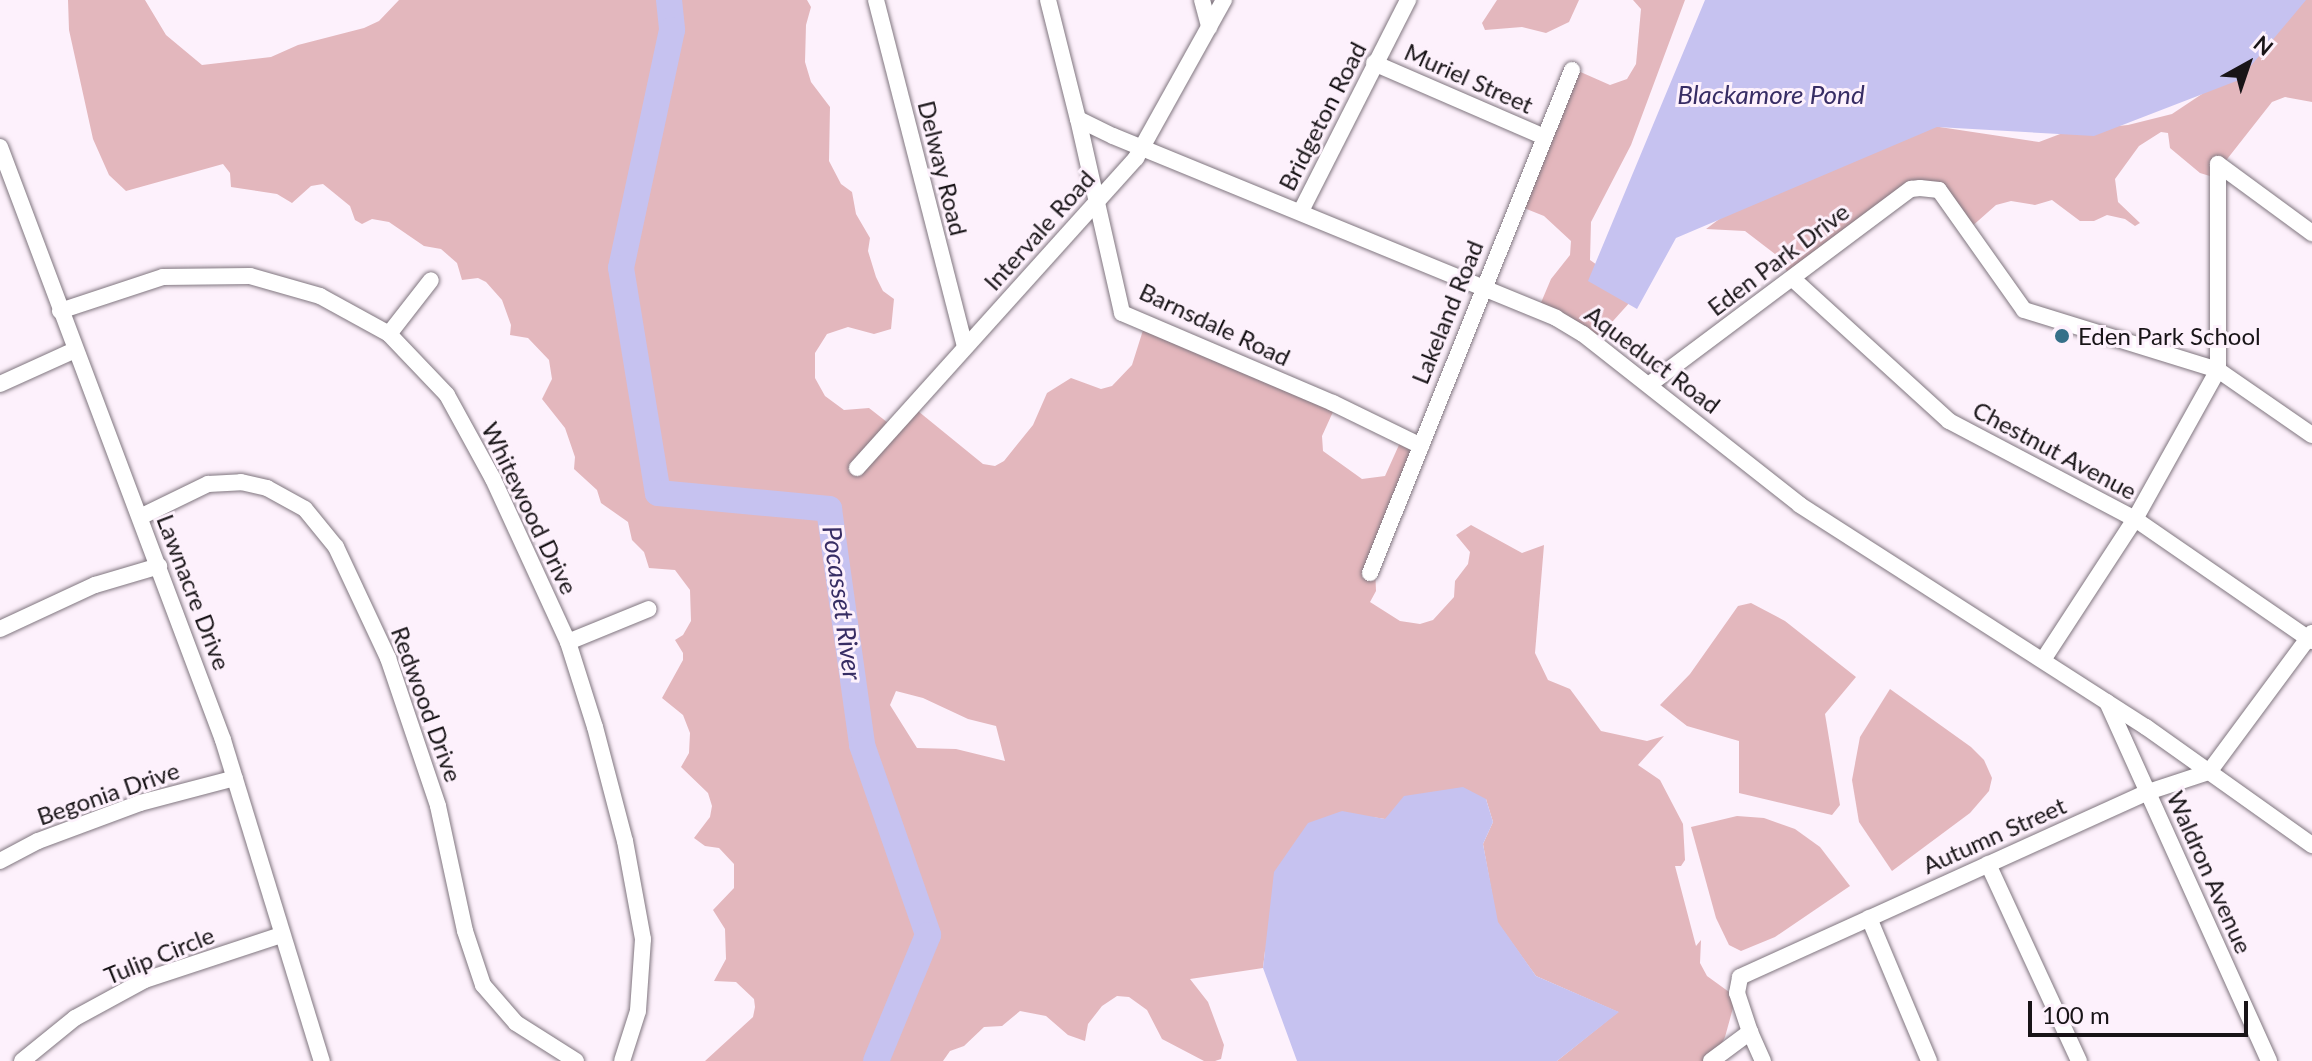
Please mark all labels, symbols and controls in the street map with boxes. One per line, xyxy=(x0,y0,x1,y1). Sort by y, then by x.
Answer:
north arrow xyxy=(2208,24,2288,104)
text: N xyxy=(2249,29,2279,61)
street label: Bridgeton Road xyxy=(1272,37,1372,195)
street label: Muriel Street xyxy=(1400,37,1538,119)
water label: Blackamore Pond xyxy=(1677,79,1865,111)
street label: Delway Road xyxy=(912,97,974,239)
street label: Intervale Road xyxy=(978,164,1100,296)
street label: Eden Park Drive xyxy=(1702,197,1854,321)
street label: Lakeland Road xyxy=(1405,236,1489,388)
street label: Barnsdale Road xyxy=(1135,277,1295,371)
street label: Aqueduct Road xyxy=(1580,299,1726,419)
place label: Eden Park School xyxy=(2078,322,2261,350)
marker: Eden Park School xyxy=(2053,327,2071,345)
street label: Chestnut Avenue xyxy=(1968,395,2142,505)
street label: Whitewood Drive xyxy=(476,417,584,599)
street label: Lawnacre Drive xyxy=(151,510,237,674)
water label: Pocasset River xyxy=(816,524,868,682)
street label: Redwood Drive xyxy=(386,622,468,786)
street label: Begonia Drive xyxy=(33,755,183,831)
street label: Waldron Avenue xyxy=(2161,786,2259,958)
street label: Autumn Street xyxy=(1918,791,2070,879)
street label: Tulip Circle xyxy=(100,920,218,990)
scale bar xyxy=(2032,985,2252,1035)
text: 100 m xyxy=(2042,1000,2110,1029)

